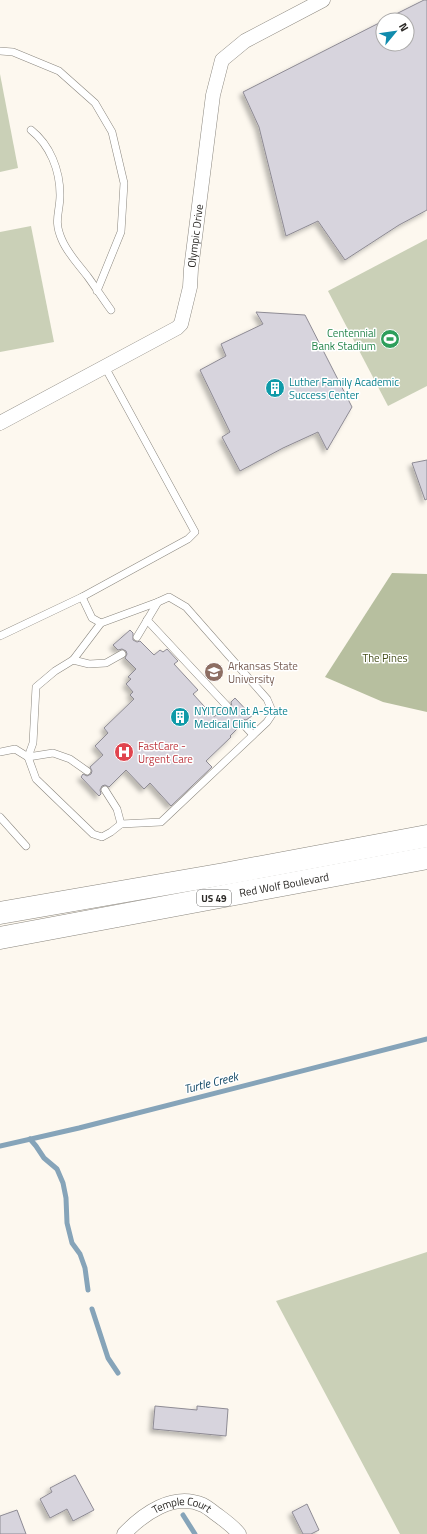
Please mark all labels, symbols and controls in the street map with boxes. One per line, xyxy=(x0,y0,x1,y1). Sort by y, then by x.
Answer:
north arrow xyxy=(375,12,415,52)
text: N xyxy=(395,20,413,34)
street label: Olympic Drive xyxy=(183,203,207,269)
place label: Centennial Bank Stadium xyxy=(312,325,376,354)
sports icon: Centennial Bank Stadium xyxy=(379,328,401,350)
place label: Luther Family Academic Success Center xyxy=(289,374,399,403)
building icon: Luther Family Academic Success Center xyxy=(264,377,286,399)
park label: The Pines xyxy=(362,650,408,666)
place label: Arkansas State University xyxy=(228,658,298,687)
school or university icon: Arkansas State University xyxy=(203,661,225,683)
place label: NYITCOM at A-State Medical Clinic xyxy=(194,703,288,732)
building icon: NYITCOM at A-State Medical Clinic xyxy=(169,706,191,728)
place label: FastCare - Urgent Care xyxy=(138,738,193,767)
hospital icon: FastCare - Urgent Care xyxy=(113,741,135,763)
street label: Red Wolf Boulevard xyxy=(238,868,330,901)
road number: US 49 xyxy=(197,890,231,906)
water label: Turtle Creek xyxy=(182,1066,242,1098)
street label: Temple Court xyxy=(149,1493,215,1517)

